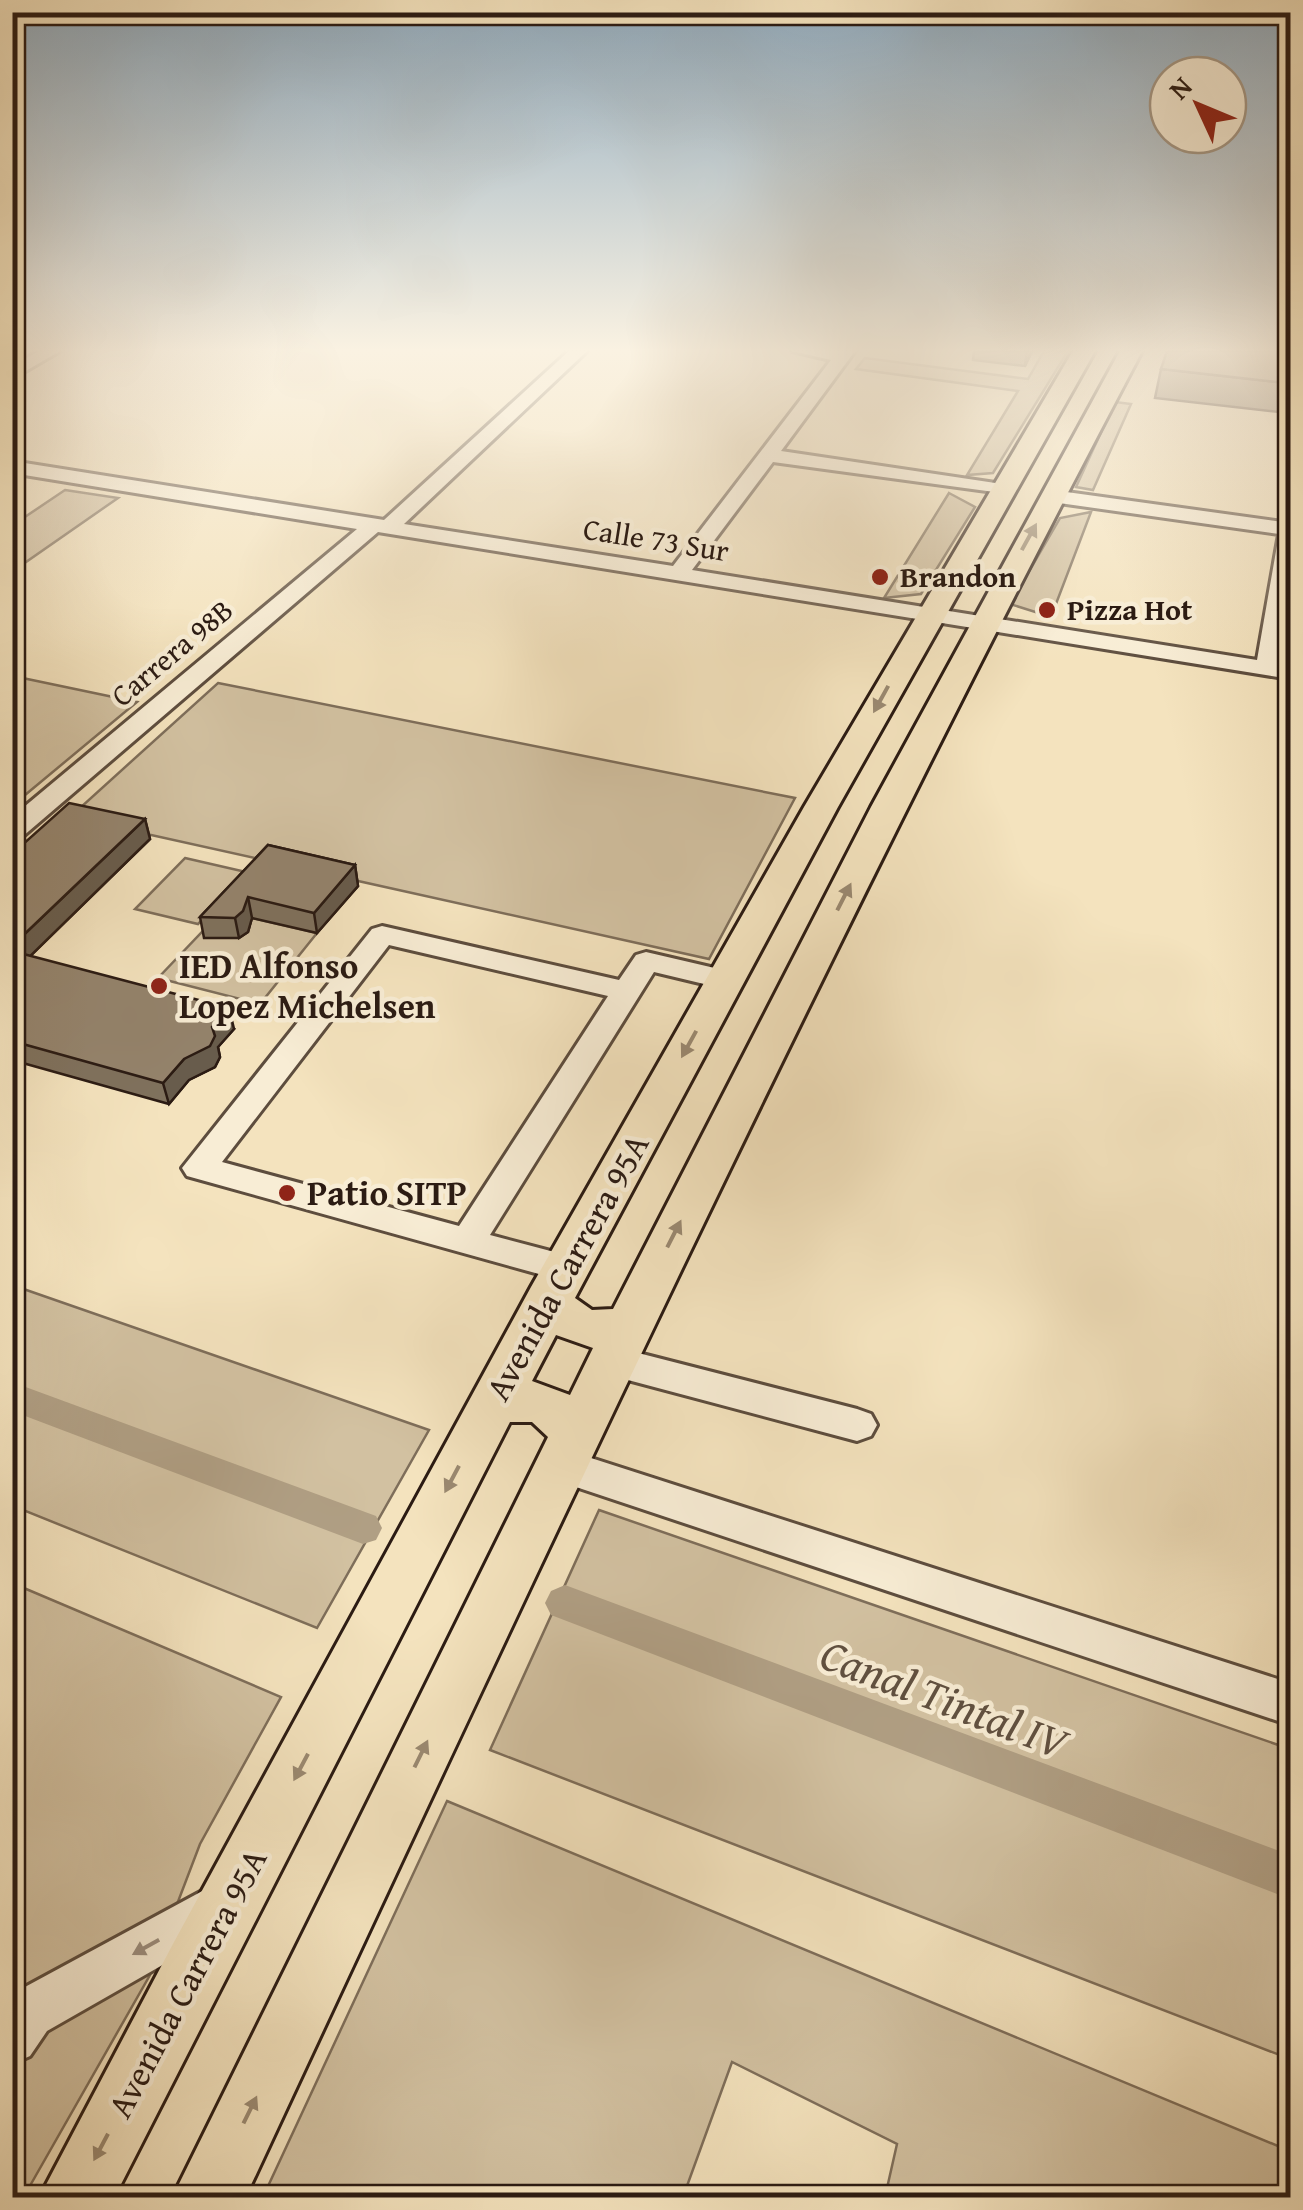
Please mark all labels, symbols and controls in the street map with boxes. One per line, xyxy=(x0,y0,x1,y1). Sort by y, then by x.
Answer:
north arrow xyxy=(1148,55,1248,155)
text: N xyxy=(1158,66,1201,108)
street label: Calle 73 Sur xyxy=(580,506,732,572)
one-way arrow xyxy=(1020,523,1037,551)
place label: Brandon xyxy=(900,554,1016,598)
marker: Brandon xyxy=(869,566,891,588)
place label: Pizza Hot xyxy=(1067,587,1193,631)
street label: Carrera 98B xyxy=(101,588,242,717)
marker: Pizza Hot xyxy=(1036,599,1058,621)
one-way arrow xyxy=(873,685,891,713)
one-way arrow xyxy=(835,882,852,911)
place label: IED Alfonso Lopez Michelsen xyxy=(179,940,436,1031)
marker: IED Alfonso Lopez Michelsen xyxy=(148,975,170,997)
one-way arrow xyxy=(681,1030,699,1058)
street label: Avenida Carrera 95A xyxy=(472,1124,661,1410)
place label: Patio SITP xyxy=(307,1167,467,1218)
marker: Patio SITP xyxy=(276,1182,298,1204)
one-way arrow xyxy=(665,1220,682,1249)
one-way arrow xyxy=(444,1465,461,1494)
water label: Canal Tintal IV xyxy=(811,1621,1080,1775)
one-way arrow xyxy=(412,1739,429,1768)
one-way arrow xyxy=(293,1752,310,1781)
street label: Avenida Carrera 95A xyxy=(94,1839,279,2127)
one-way arrow xyxy=(132,1938,161,1955)
one-way arrow xyxy=(241,2095,258,2124)
one-way arrow xyxy=(93,2133,110,2162)

